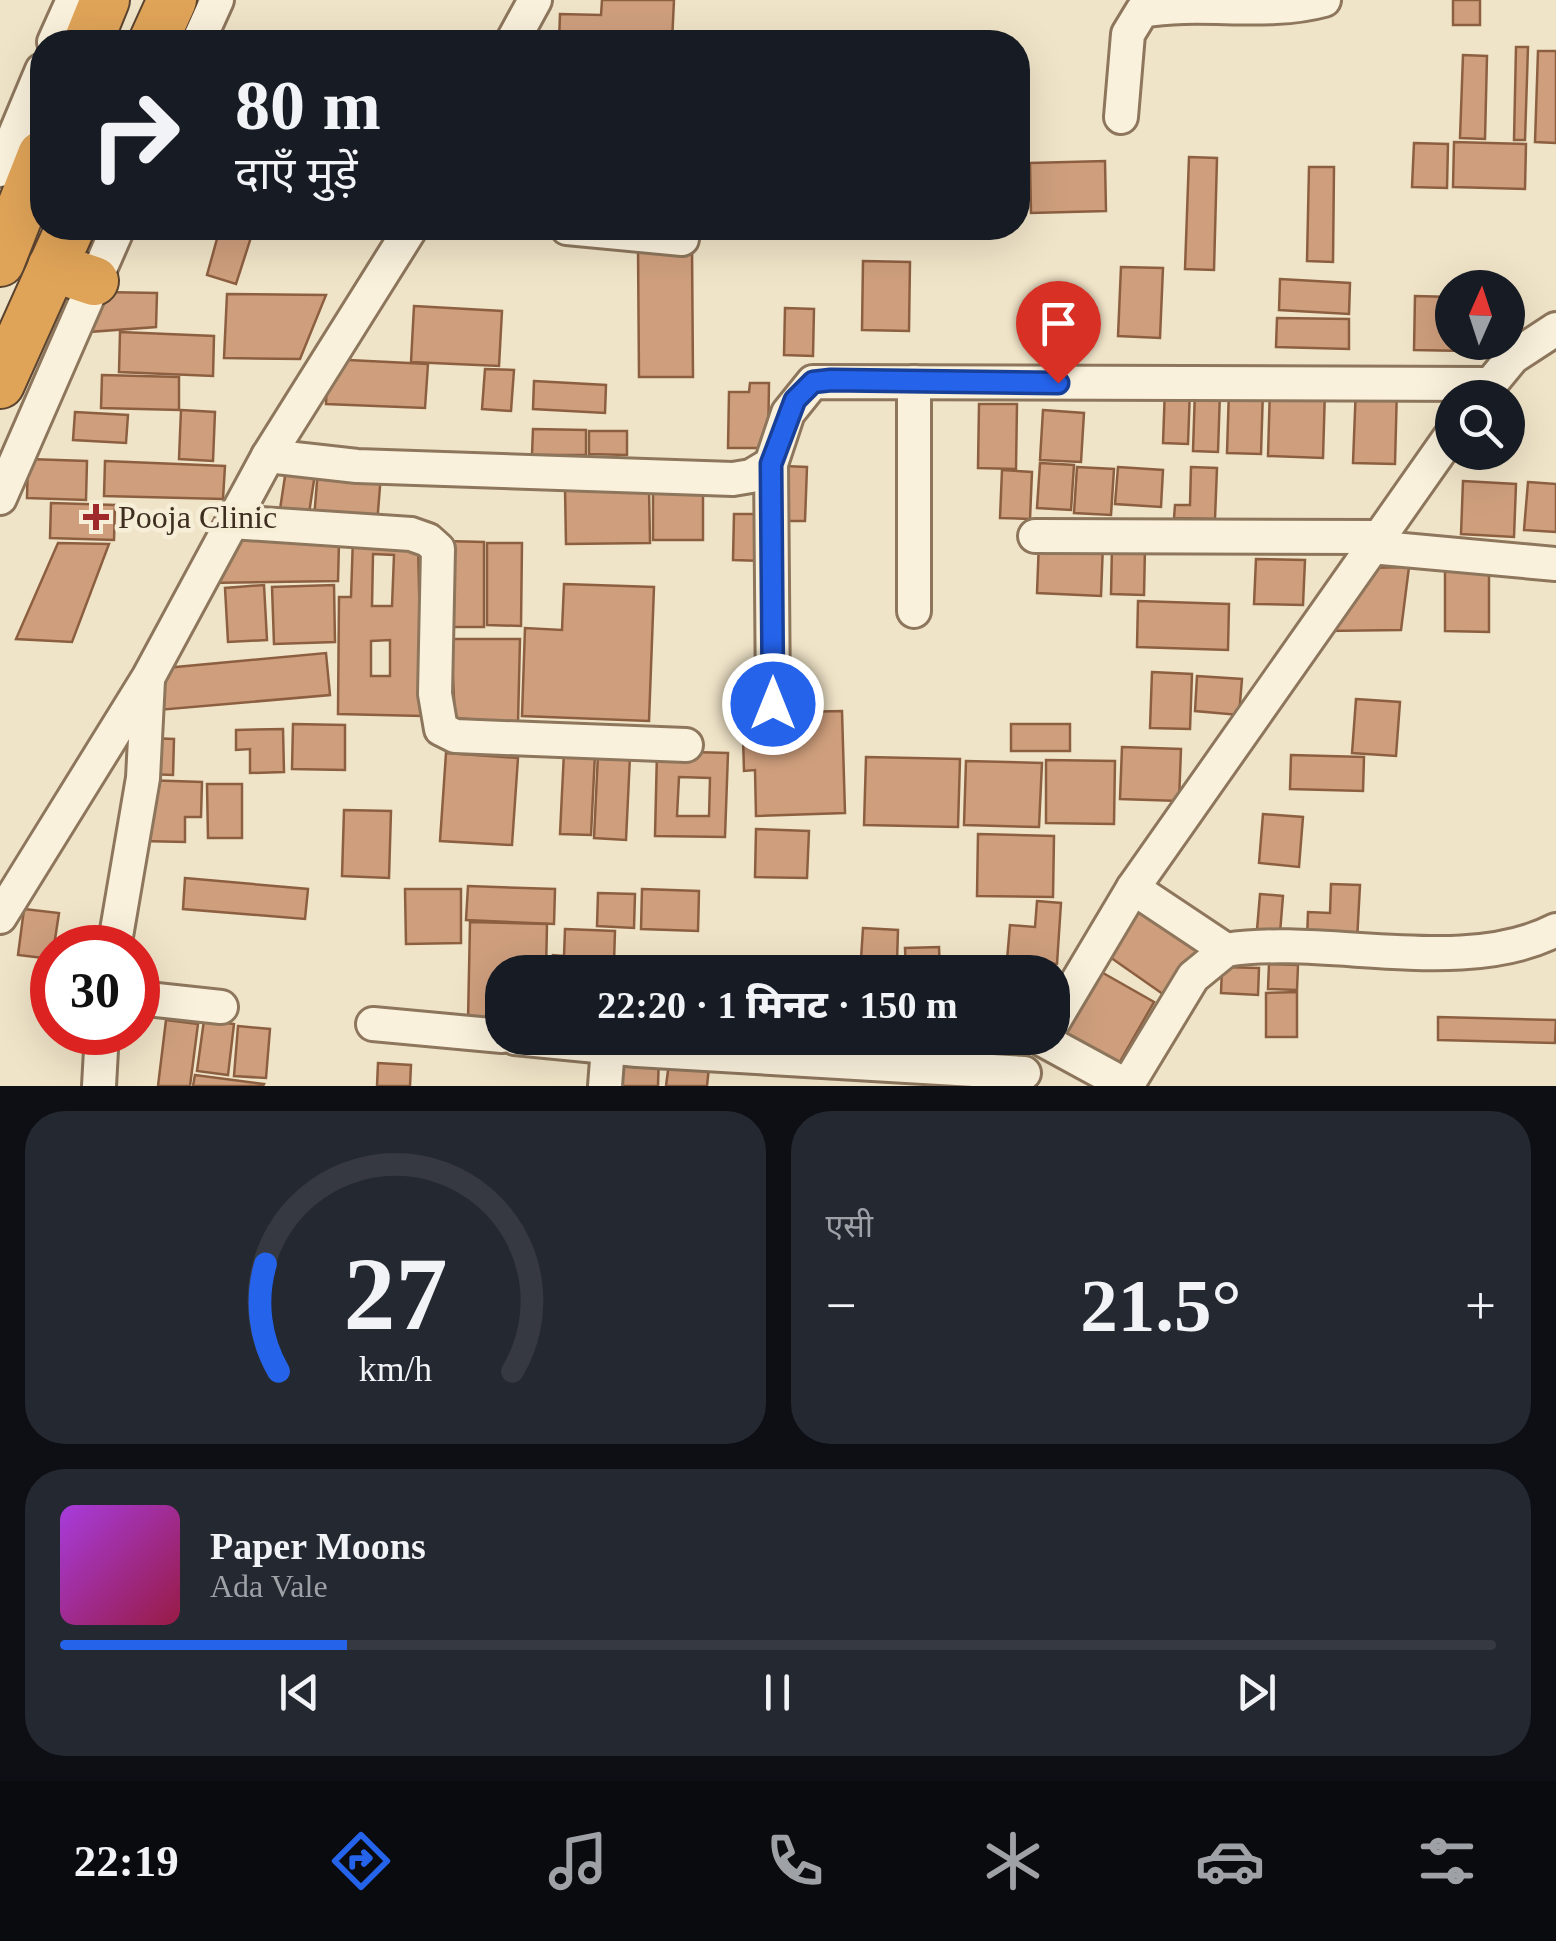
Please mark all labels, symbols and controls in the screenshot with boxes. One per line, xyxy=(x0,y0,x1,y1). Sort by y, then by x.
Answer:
text: 80 m xyxy=(235,67,381,144)
icon: right xyxy=(70,70,200,200)
text: दाएँ मुड़ें xyxy=(235,149,358,199)
north arrow xyxy=(1435,270,1525,360)
map controls xyxy=(1435,270,1525,470)
pin xyxy=(1016,281,1101,384)
icon: arrive xyxy=(1031,296,1086,351)
button: search xyxy=(1435,380,1525,470)
place label: Pooja Clinic xyxy=(118,499,277,535)
marker: Pooja Clinic xyxy=(83,504,109,530)
position arrow xyxy=(721,652,825,756)
speed limit sign: 30 xyxy=(30,925,160,1055)
text: 22:20 · 1 मिनट · 150 m xyxy=(597,984,958,1026)
text: एसी xyxy=(826,1208,873,1244)
text: 27 xyxy=(343,1236,447,1351)
text: 21.5° xyxy=(1080,1264,1241,1347)
text: − xyxy=(826,1275,857,1336)
text: + xyxy=(1465,1275,1496,1336)
text: km/h xyxy=(359,1349,432,1389)
text: Paper Moons xyxy=(210,1525,426,1567)
text: Ada Vale xyxy=(210,1568,328,1604)
icon: previous xyxy=(272,1665,327,1720)
icon: pause xyxy=(750,1665,805,1720)
icon: next xyxy=(1229,1665,1284,1720)
icon: directions xyxy=(326,1826,396,1896)
icon: music xyxy=(543,1826,613,1896)
icon: phone xyxy=(760,1826,830,1896)
icon: climate xyxy=(978,1826,1048,1896)
icon: car xyxy=(1195,1826,1265,1896)
icon: filters xyxy=(1412,1826,1482,1896)
text: 22:19 xyxy=(74,1836,179,1886)

